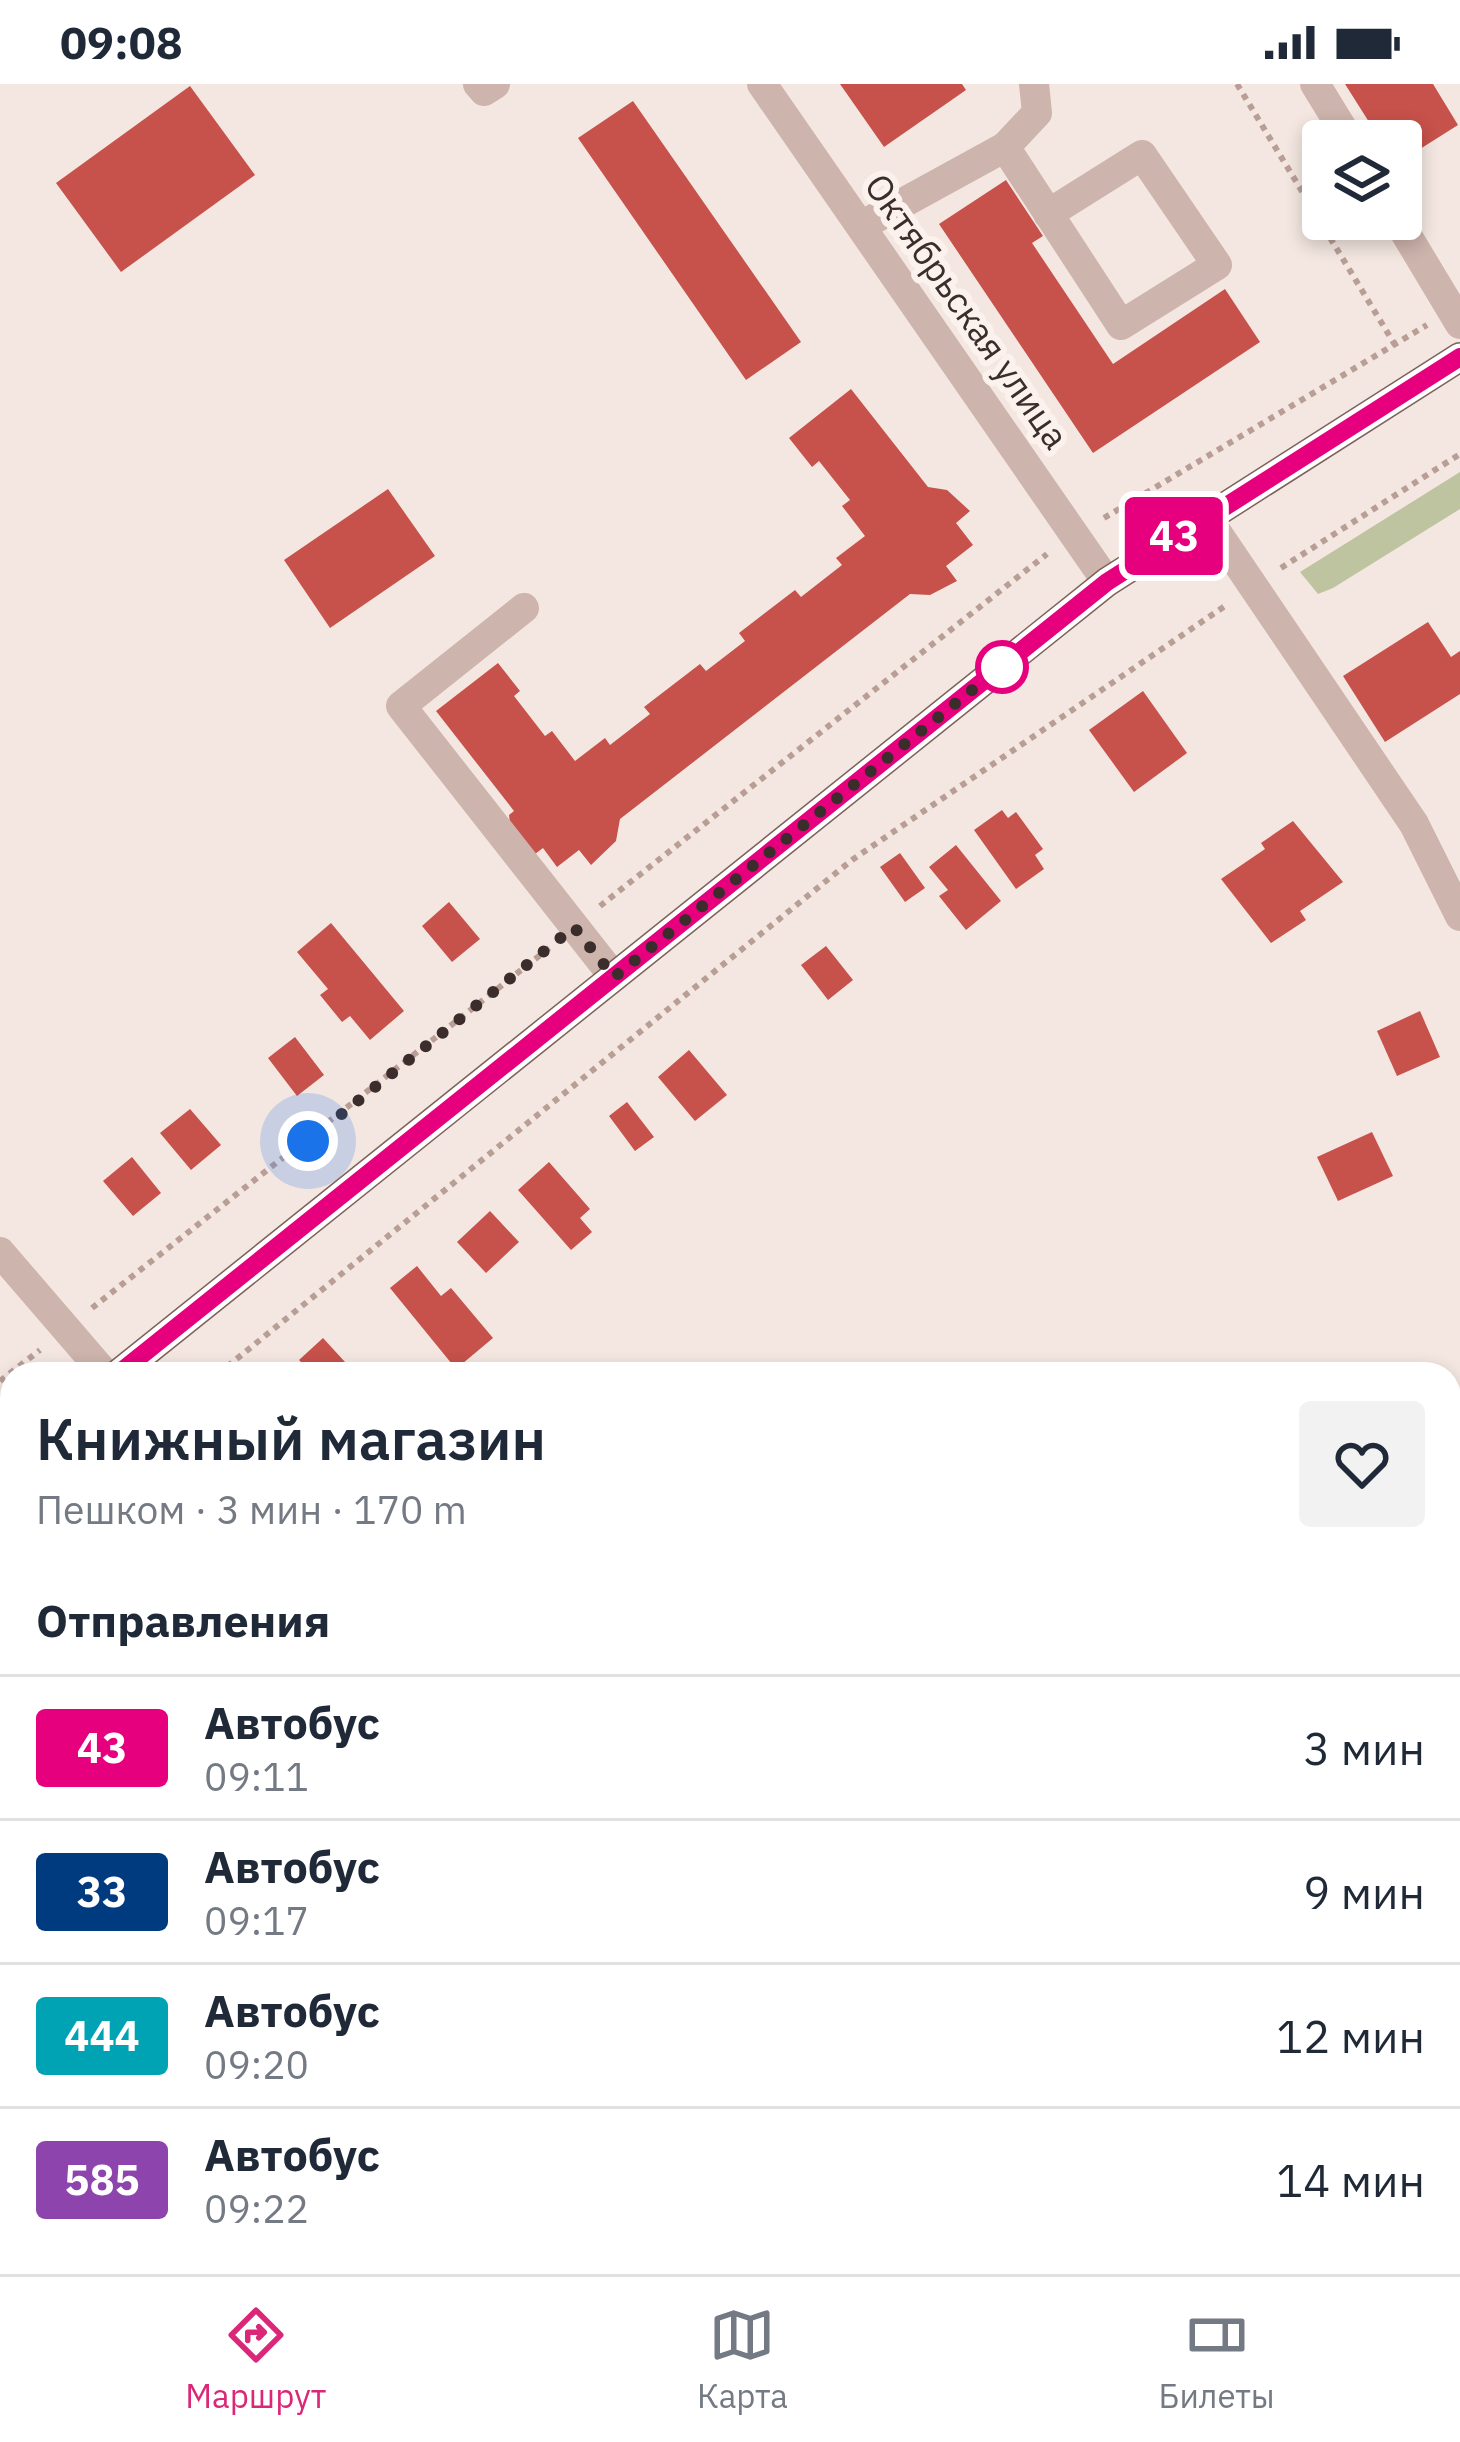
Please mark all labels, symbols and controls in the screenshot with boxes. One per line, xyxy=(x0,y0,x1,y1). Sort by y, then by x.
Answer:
text: 09:08 xyxy=(60,13,183,71)
map controls xyxy=(1302,120,1422,240)
button: layers xyxy=(1302,120,1422,240)
street label: Октябрьская улица xyxy=(855,164,1080,457)
line badge: 43 xyxy=(1120,497,1228,575)
text: 43 xyxy=(1149,508,1199,563)
unlabelled marker xyxy=(977,642,1027,692)
your location xyxy=(278,1111,338,1171)
button: heart xyxy=(1299,1401,1425,1527)
text: Книжный магазин xyxy=(36,1402,546,1476)
text: Пешком · 3 мин · 170 m xyxy=(36,1484,467,1535)
text: Отправления xyxy=(36,1591,330,1649)
text: Автобус xyxy=(204,1693,380,1751)
text: 3 мин xyxy=(1303,1719,1425,1777)
text: 43 xyxy=(77,1720,127,1775)
text: 09:11 xyxy=(204,1751,309,1802)
text: Автобус xyxy=(204,1837,380,1895)
text: 9 мин xyxy=(1303,1863,1425,1921)
text: 33 xyxy=(77,1864,127,1919)
text: 09:17 xyxy=(204,1895,309,1946)
text: Автобус xyxy=(204,1981,380,2039)
text: 12 мин xyxy=(1276,2007,1425,2065)
text: 444 xyxy=(64,2008,140,2063)
text: 09:20 xyxy=(204,2039,309,2090)
text: Автобус xyxy=(204,2125,380,2183)
text: 14 мин xyxy=(1276,2151,1425,2209)
text: 585 xyxy=(64,2152,140,2207)
text: 09:22 xyxy=(204,2183,309,2234)
tab: Маршрут xyxy=(185,2302,326,2417)
tab: Карта xyxy=(697,2302,788,2417)
tab: Билеты xyxy=(1158,2302,1275,2417)

